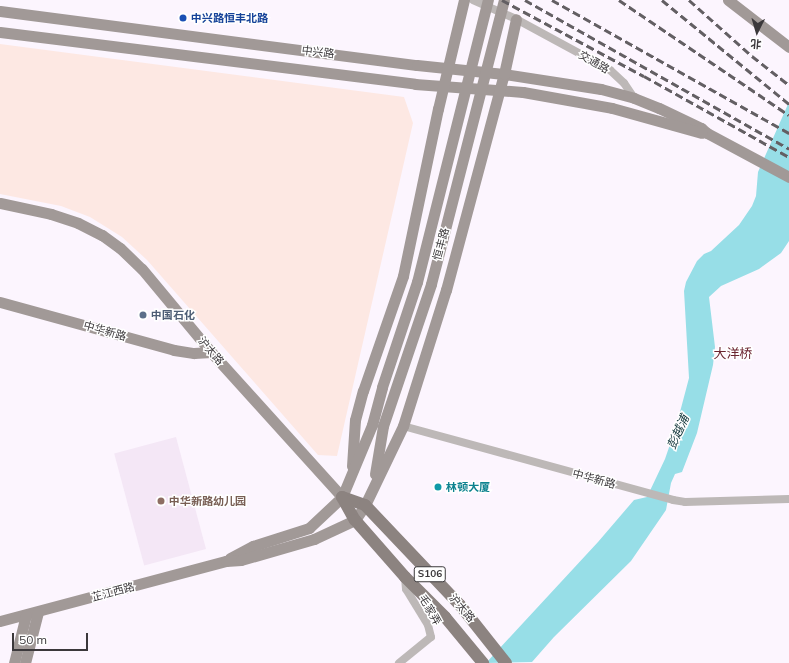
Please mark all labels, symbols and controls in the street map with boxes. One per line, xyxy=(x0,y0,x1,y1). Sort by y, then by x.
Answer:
place label: 中兴路恒丰北路 xyxy=(191,11,268,25)
north arrow xyxy=(737,12,777,52)
marker: 中兴路恒丰北路 xyxy=(178,13,188,23)
text: 北 xyxy=(750,37,762,51)
street label: 中兴路 xyxy=(301,43,335,61)
street label: 交通路 xyxy=(576,48,612,76)
street label: 恒丰路 xyxy=(430,226,452,262)
place label: 中国石化 xyxy=(151,308,195,322)
marker: 中国石化 xyxy=(138,310,148,320)
street label: 中华新路 xyxy=(82,319,128,343)
street label: 沪太路 xyxy=(195,334,227,368)
district label: 大洋桥 xyxy=(714,345,752,361)
water label: 彭越浦 xyxy=(664,413,692,451)
street label: 中华新路 xyxy=(571,467,617,491)
place label: 林顿大厦 xyxy=(446,480,490,494)
marker: 林顿大厦 xyxy=(433,482,443,492)
place label: 中华新路幼儿园 xyxy=(169,494,246,508)
marker: 中华新路幼儿园 xyxy=(156,496,166,506)
road number: S106 xyxy=(413,566,447,582)
street label: 芷江西路 xyxy=(90,580,136,604)
street label: 沪太路 xyxy=(446,591,478,625)
street label: 毛家弄 xyxy=(416,592,444,628)
scale bar xyxy=(14,625,90,651)
text: 50 m xyxy=(19,632,47,647)

